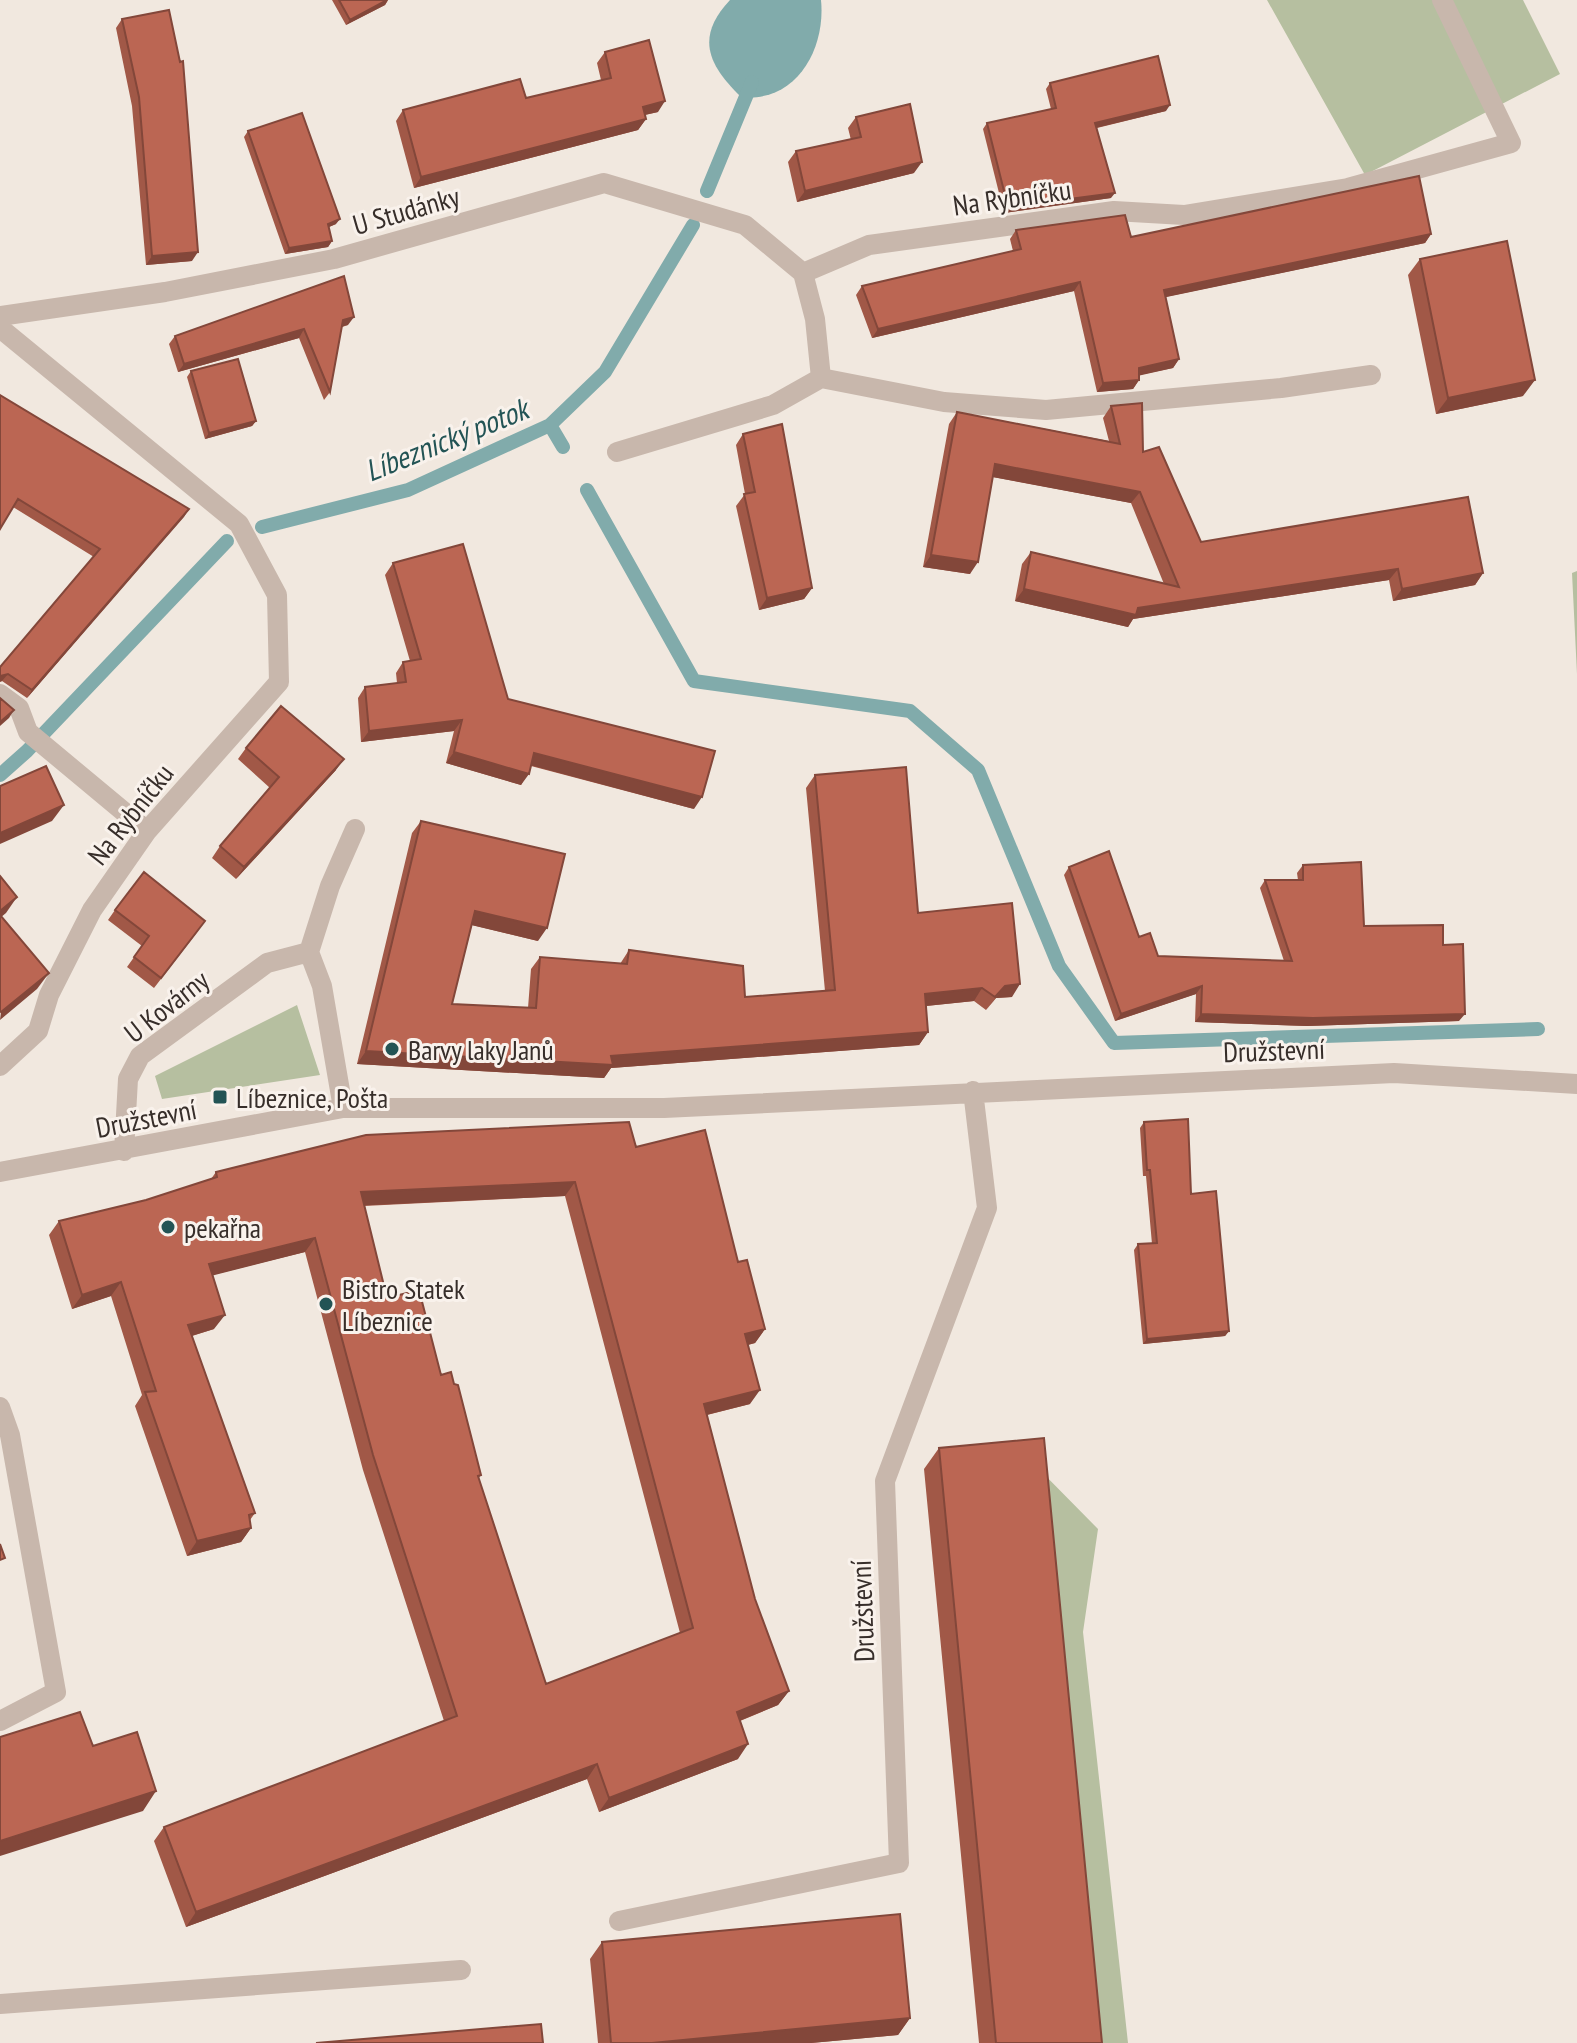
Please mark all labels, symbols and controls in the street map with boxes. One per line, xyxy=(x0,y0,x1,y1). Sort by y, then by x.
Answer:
street label: Na Rybníčku xyxy=(951,170,1073,224)
street label: U Studánky xyxy=(348,177,464,243)
water label: Líbeznický potok xyxy=(359,387,536,489)
street label: Na Rybníčku xyxy=(79,756,181,872)
street label: U Kovárny xyxy=(116,961,216,1051)
street label: Družstevní xyxy=(1222,1030,1326,1070)
place label: Barvy laky Janů xyxy=(408,1031,554,1068)
marker: Barvy laky Janů xyxy=(383,1040,401,1058)
place label: Líbeznice, Pošta xyxy=(236,1079,388,1116)
marker: Líbeznice, Pošta xyxy=(211,1088,229,1106)
street label: Družstevní xyxy=(92,1090,200,1146)
place label: pekařna xyxy=(184,1209,261,1246)
marker: pekařna xyxy=(159,1218,177,1236)
place label: Bistro Statek Líbeznice xyxy=(342,1270,465,1339)
marker: Bistro Statek Líbeznice xyxy=(317,1295,335,1313)
street label: Družstevní xyxy=(842,1559,882,1663)

